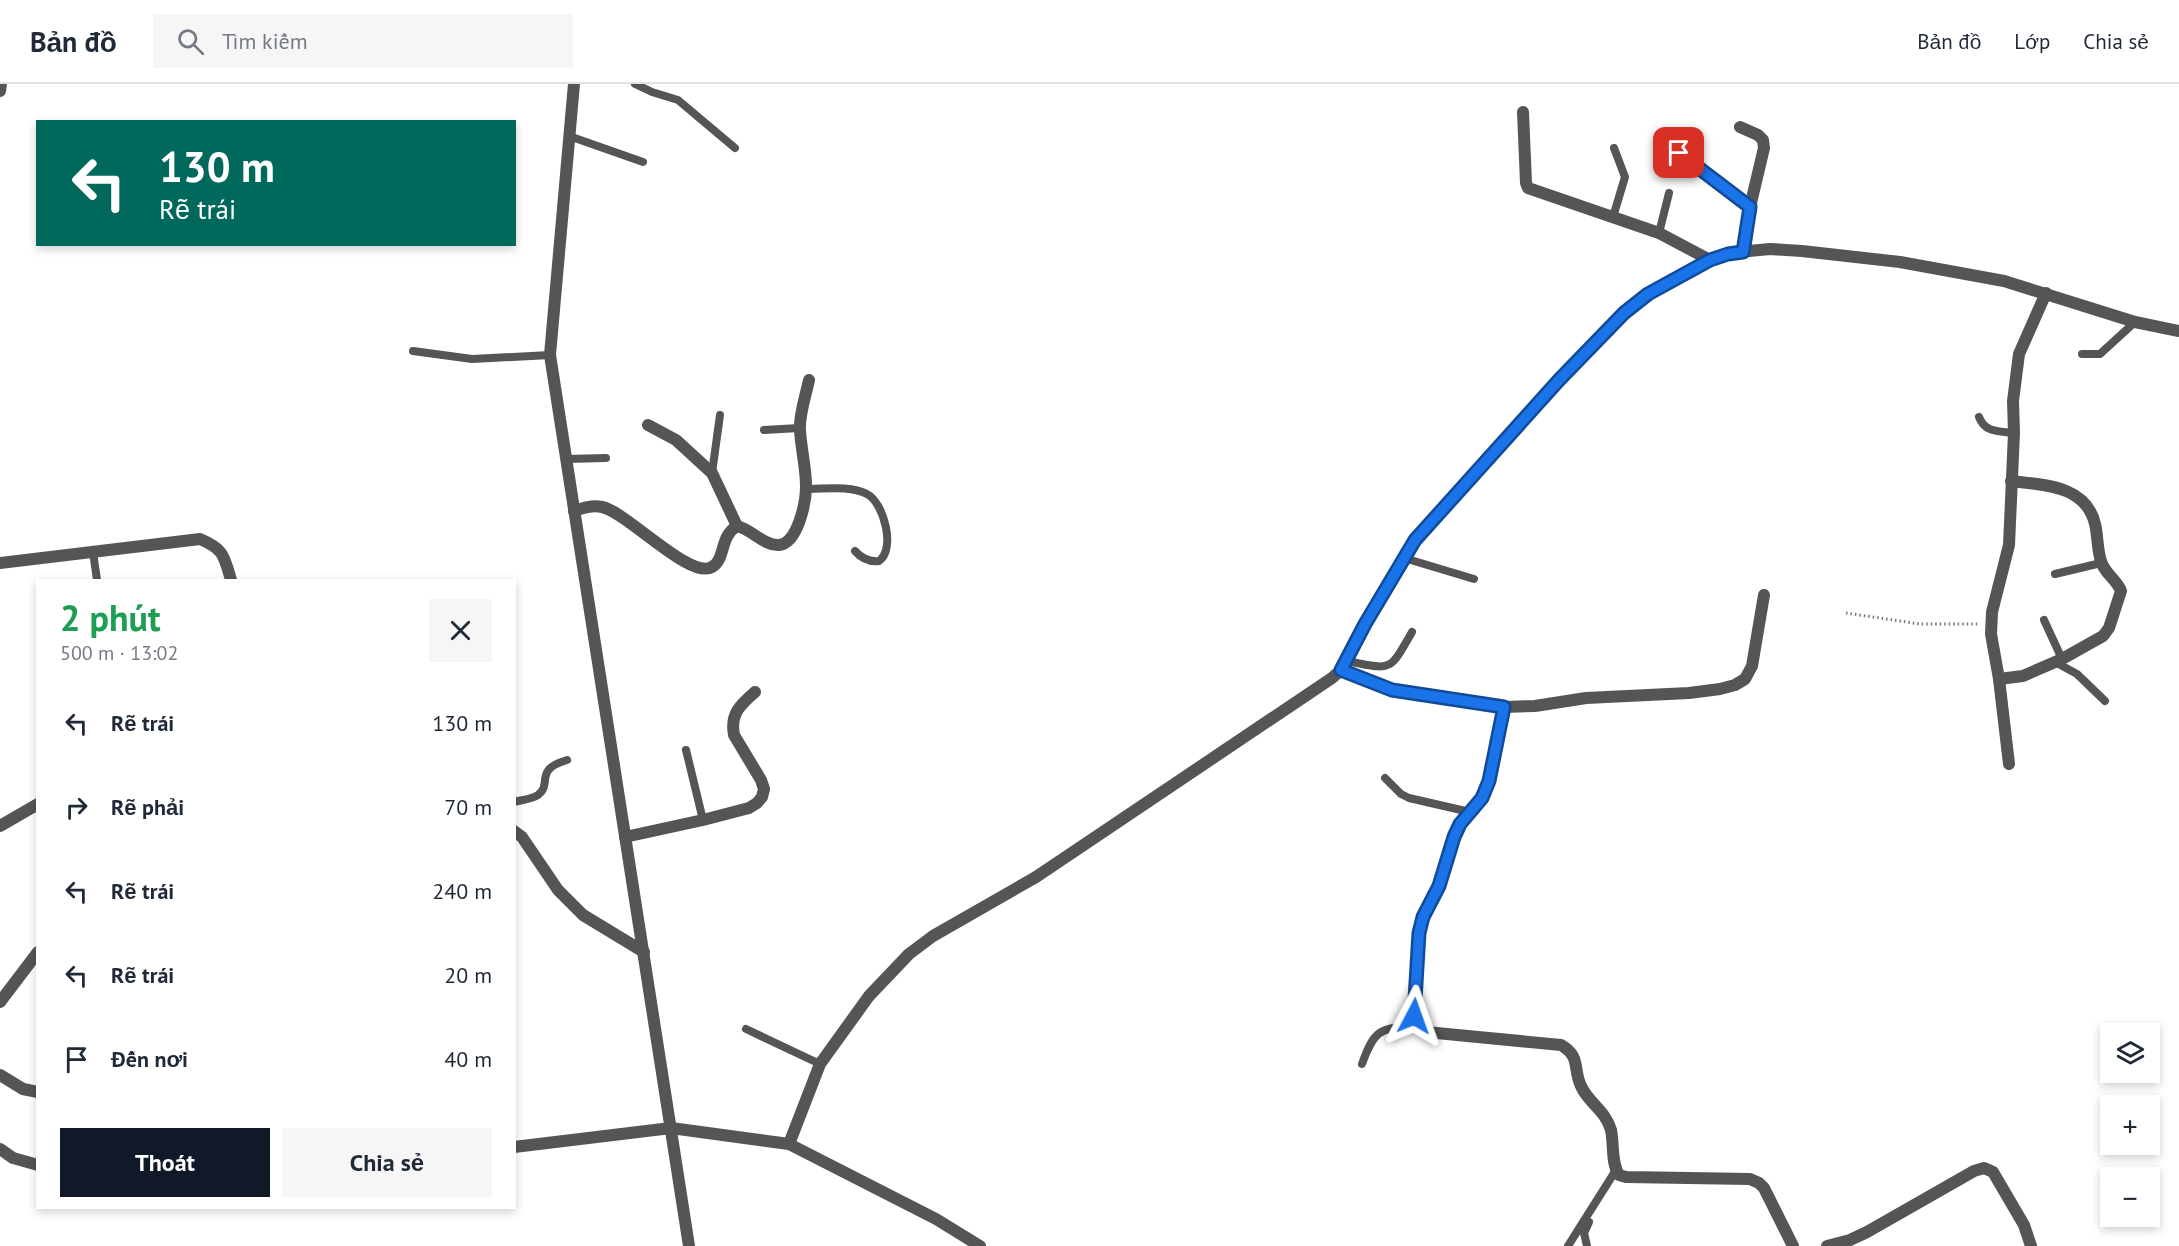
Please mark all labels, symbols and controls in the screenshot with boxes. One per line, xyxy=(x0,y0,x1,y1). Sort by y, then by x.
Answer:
search box xyxy=(153,14,573,68)
text: Bản đồ xyxy=(30,23,117,60)
icon: search xyxy=(174,25,207,58)
text: Tìm kiếm xyxy=(222,27,308,55)
text: Bản đồ xyxy=(1917,28,1981,55)
text: Lớp xyxy=(2014,28,2050,55)
text: Chia sẻ xyxy=(2083,28,2149,55)
pin xyxy=(1653,127,1704,178)
icon: arrive xyxy=(1662,136,1695,169)
text: 130 m xyxy=(159,139,275,194)
icon: left xyxy=(60,144,138,222)
text: Rẽ trái xyxy=(159,192,236,226)
text: 2 phút xyxy=(60,594,161,641)
button: close xyxy=(429,599,492,662)
text: 500 m · 13:02 xyxy=(60,640,178,666)
icon: left xyxy=(60,707,93,740)
text: Rẽ trái xyxy=(111,709,174,737)
text: 130 m xyxy=(432,709,492,737)
icon: right xyxy=(60,791,93,824)
text: Rẽ phải xyxy=(111,793,184,821)
text: 70 m xyxy=(444,793,492,821)
icon: left xyxy=(60,875,93,908)
text: Rẽ trái xyxy=(111,877,174,905)
text: 240 m xyxy=(432,877,492,905)
icon: left xyxy=(60,959,93,992)
text: Rẽ trái xyxy=(111,961,174,989)
text: 20 m xyxy=(444,961,492,989)
position arrow xyxy=(1382,984,1446,1048)
map controls xyxy=(2100,1023,2160,1227)
button: layers xyxy=(2100,1023,2160,1083)
icon: arrive xyxy=(60,1043,93,1076)
text: Đến nơi xyxy=(111,1045,188,1073)
text: 40 m xyxy=(444,1045,492,1073)
button: + xyxy=(2100,1095,2160,1155)
button: Thoát xyxy=(60,1128,270,1197)
button: Chia sẻ xyxy=(282,1128,492,1197)
button: − xyxy=(2100,1167,2160,1227)

